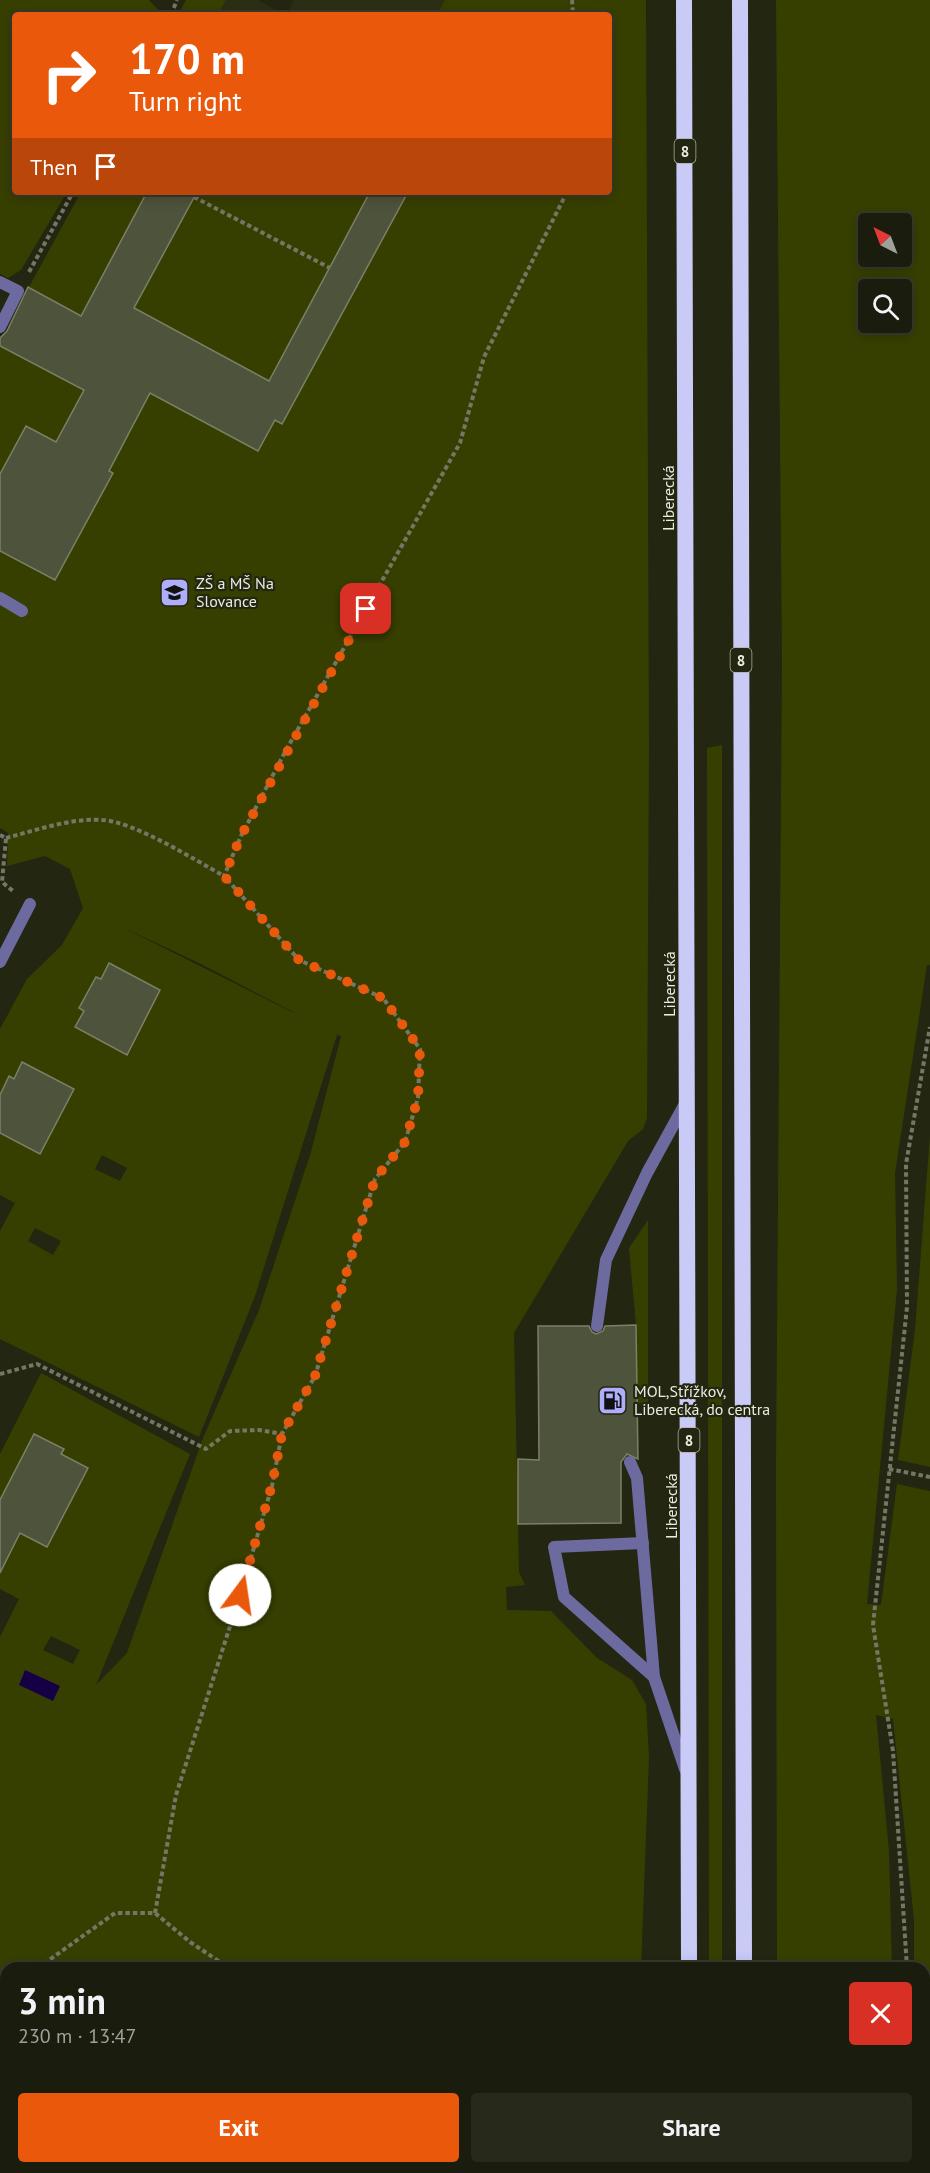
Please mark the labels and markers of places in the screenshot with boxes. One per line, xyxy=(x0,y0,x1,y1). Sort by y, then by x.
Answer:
place label: ZŠ a MŠ Na Slovance xyxy=(196,573,274,611)
school or university icon: ZŠ a MŠ Na Slovance xyxy=(159,576,191,608)
pin xyxy=(340,583,391,634)
place label: MOL,Střížkov, Liberecká, do centra xyxy=(634,1381,770,1419)
fuel station icon: MOL,Střížkov, Liberecká, do centra xyxy=(597,1384,629,1416)

